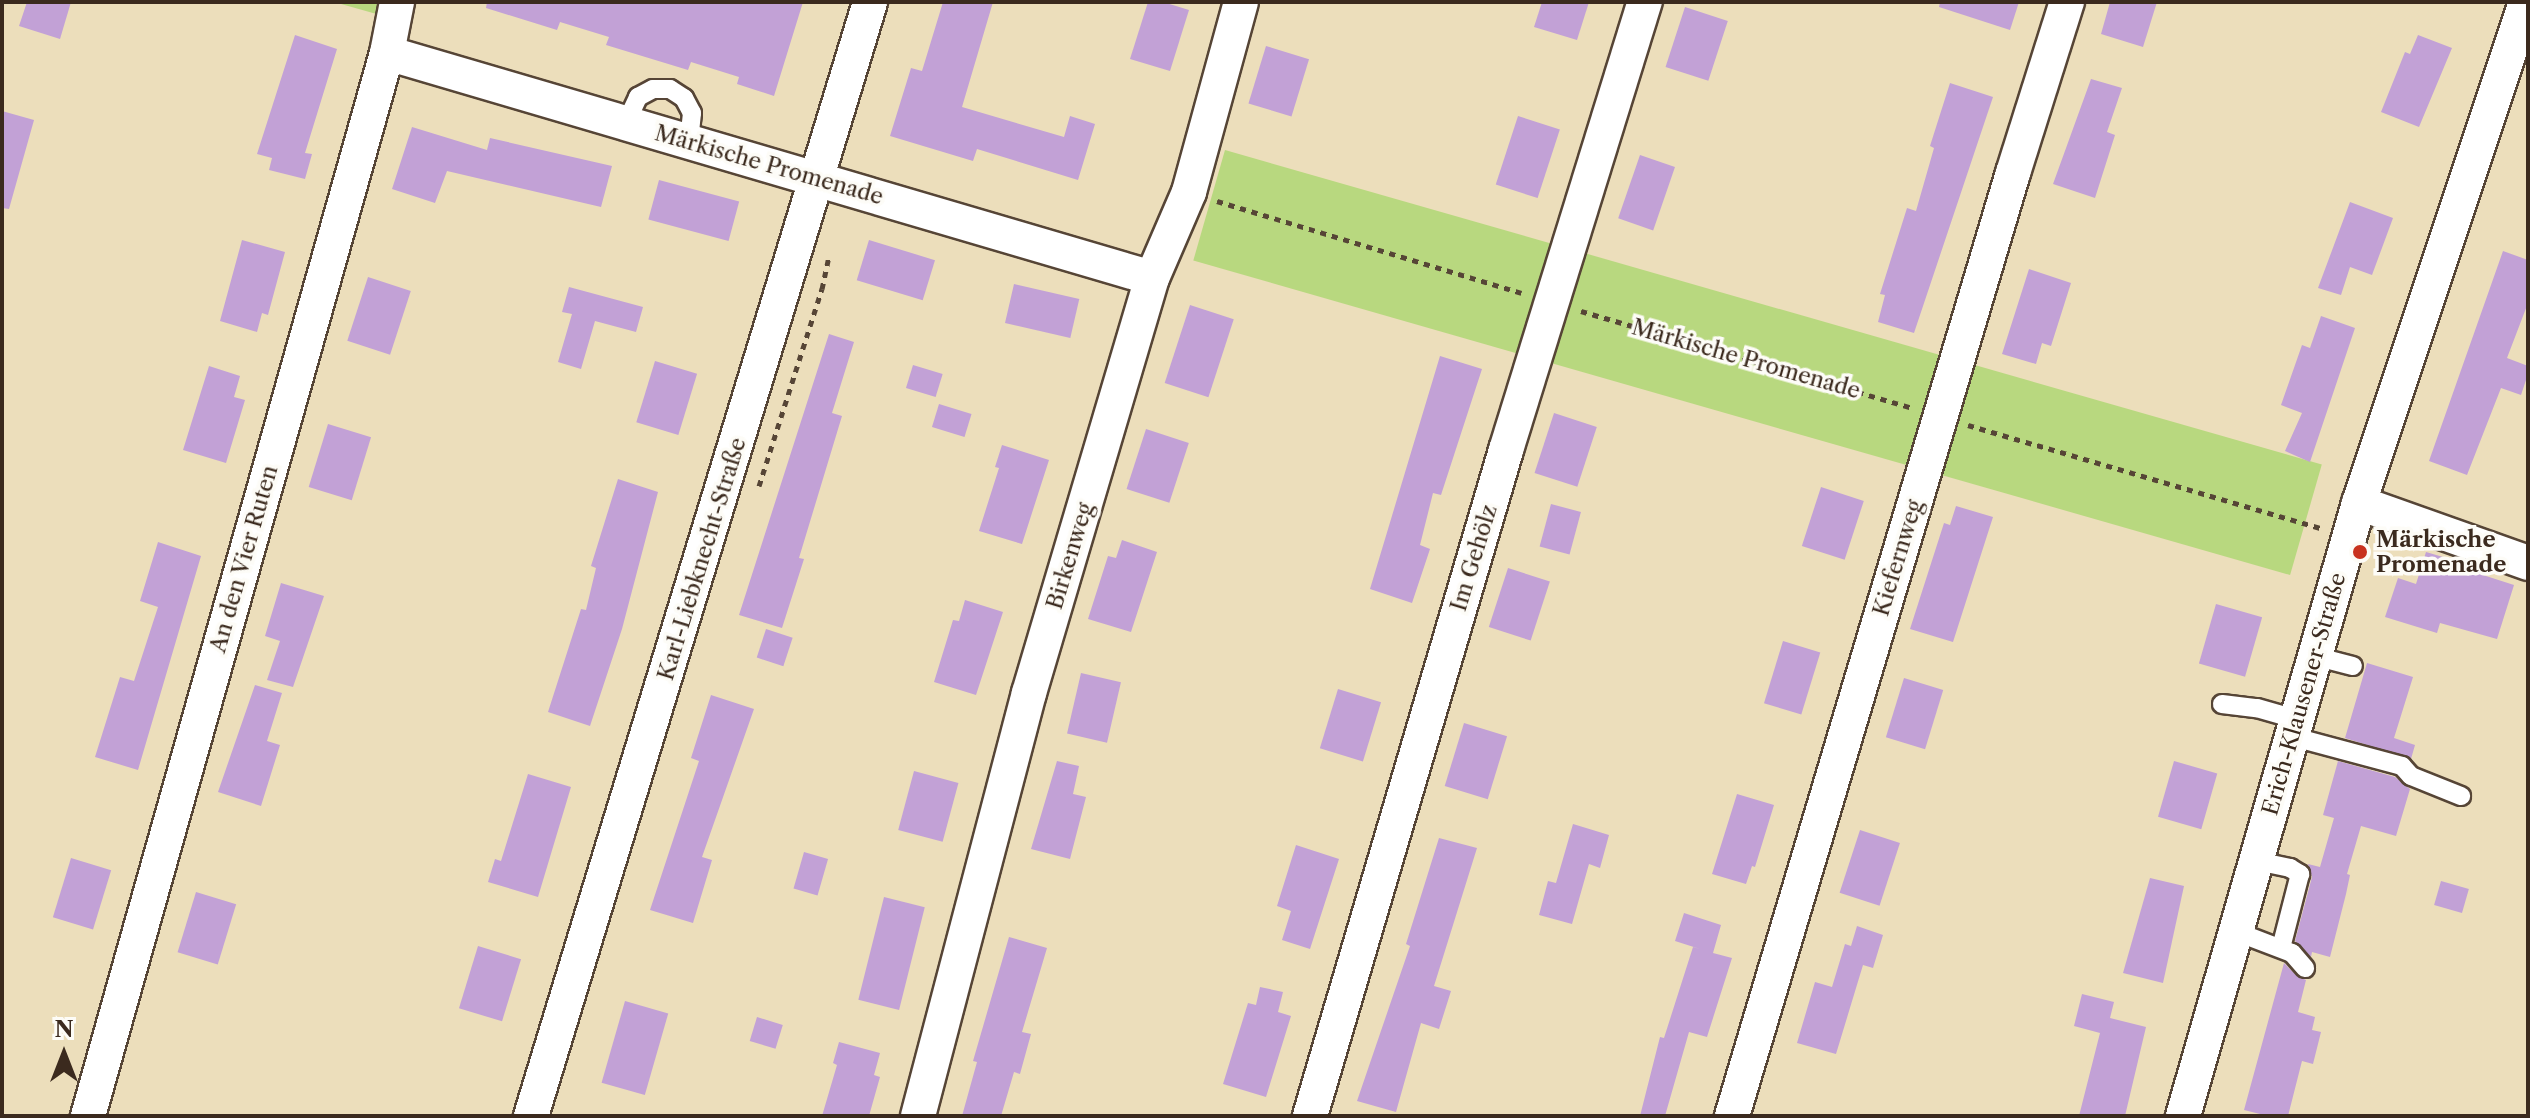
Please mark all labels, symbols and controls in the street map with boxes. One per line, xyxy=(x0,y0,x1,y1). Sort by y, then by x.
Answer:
street label: Märkische Promenade xyxy=(652,120,886,210)
street label: Märkische Promenade xyxy=(1629,314,1863,404)
street label: Karl-Liebknecht-Straße xyxy=(652,434,752,684)
street label: An den Vier Ruten xyxy=(204,462,284,656)
street label: Kiefernweg xyxy=(1868,497,1928,619)
street label: Birkenweg xyxy=(1041,499,1099,613)
street label: Im Gehölz xyxy=(1445,502,1503,614)
place label: Märkische Promenade xyxy=(2376,526,2506,578)
marker: Märkische Promenade xyxy=(2351,543,2369,561)
street label: Erich-Klausener-Straße xyxy=(2257,570,2351,818)
north arrow xyxy=(24,1014,104,1094)
text: N xyxy=(54,1016,74,1043)

